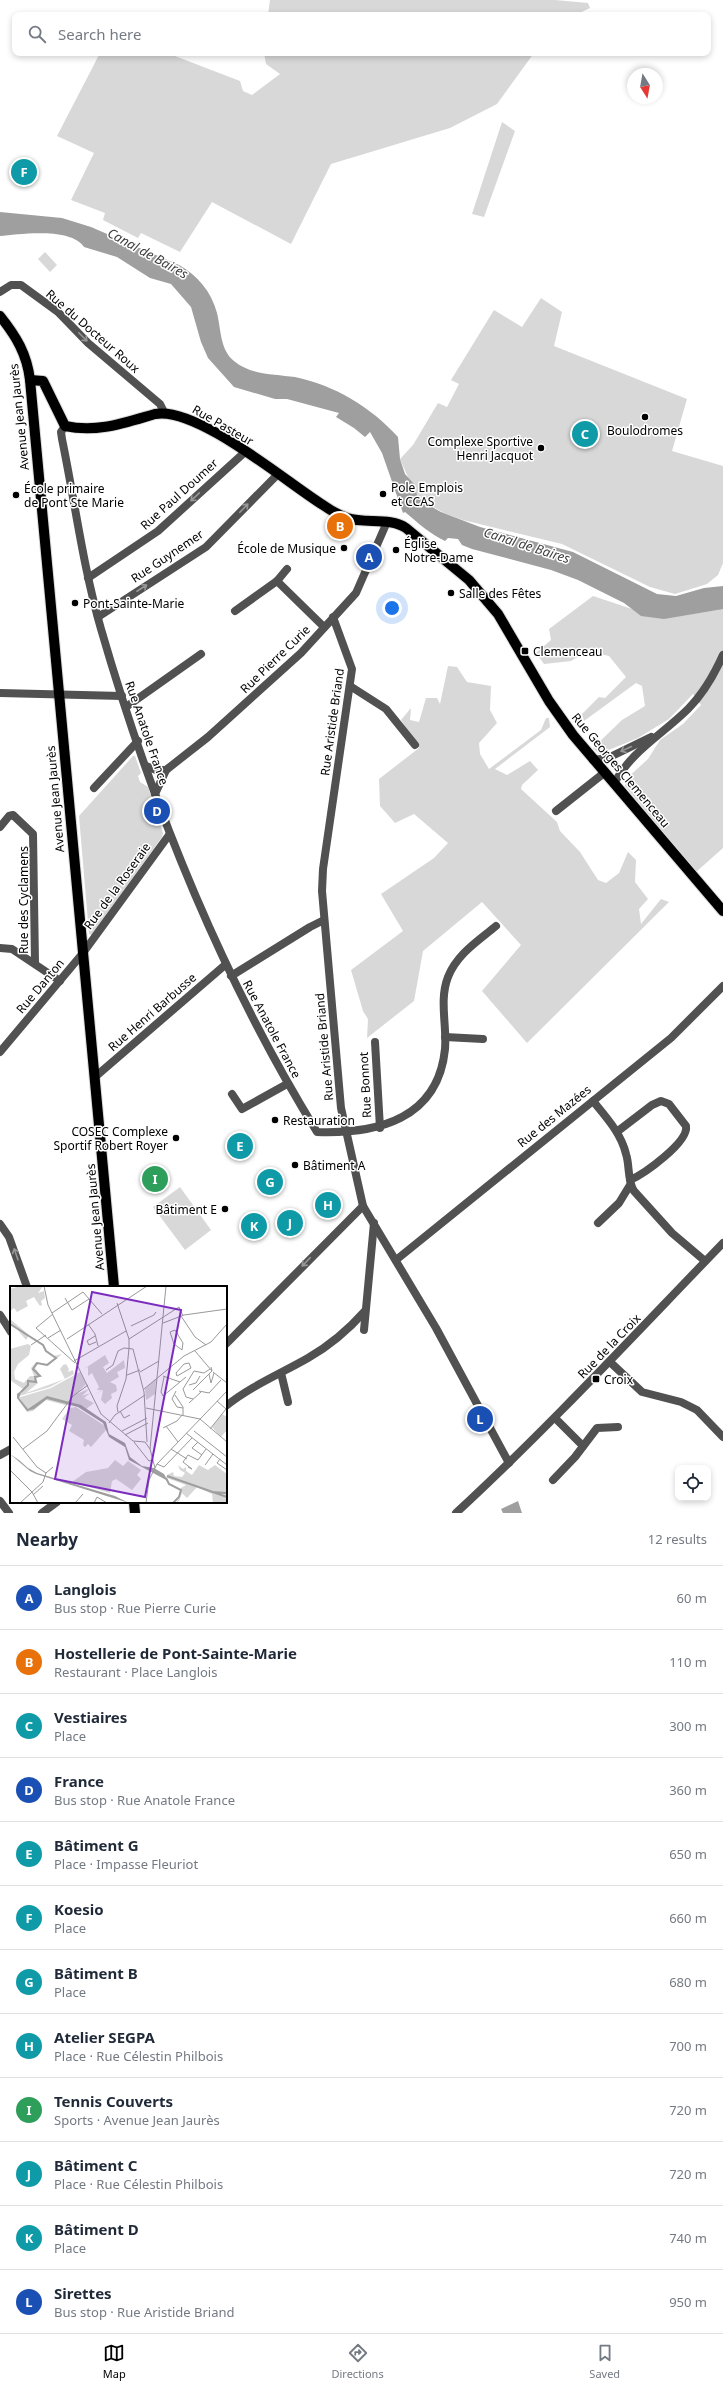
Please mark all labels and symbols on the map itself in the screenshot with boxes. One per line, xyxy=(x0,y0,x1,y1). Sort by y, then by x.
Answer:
north arrow xyxy=(627,68,663,104)
pin: F xyxy=(11,157,37,187)
water label: Canal de Baires xyxy=(104,223,192,283)
street label: Rue du Docteur Roux xyxy=(42,285,144,377)
one-way arrow xyxy=(78,333,88,342)
street label: Avenue Jean Jaurès xyxy=(5,363,33,471)
street label: Rue Pasteur xyxy=(189,401,257,449)
marker: Boulodromes xyxy=(640,412,650,422)
pin: C xyxy=(572,419,598,449)
place label: Boulodromes xyxy=(607,422,683,439)
place label: Complexe Sportive Henri Jacquot xyxy=(427,433,534,464)
marker: Complexe Sportive Henri Jacquot xyxy=(536,443,546,453)
street label: Rue Paul Doumer xyxy=(137,455,221,533)
place label: Pole Emplois et CCAS xyxy=(391,479,463,510)
place label: École primaire de Pont Ste Marie xyxy=(24,480,124,511)
marker: Pole Emplois et CCAS xyxy=(378,489,388,499)
marker: École primaire de Pont Ste Marie xyxy=(11,490,21,500)
one-way arrow xyxy=(190,492,200,501)
one-way arrow xyxy=(239,503,249,513)
pin: B xyxy=(327,511,353,541)
water label: Canal de Baires xyxy=(482,523,573,568)
street label: Rue Guynemer xyxy=(127,525,207,587)
place label: Église Notre-Dame xyxy=(404,535,474,566)
place label: École de Musique xyxy=(237,540,336,557)
pin: A xyxy=(356,542,382,572)
marker: École de Musique xyxy=(339,543,349,553)
marker: Église Notre-Dame xyxy=(391,545,401,555)
one-way arrow xyxy=(136,584,147,592)
place label: Salle des Fêtes xyxy=(459,585,542,602)
marker: Salle des Fêtes xyxy=(446,588,456,598)
place label: Pont-Sainte-Marie xyxy=(83,595,185,612)
marker: Pont-Sainte-Marie xyxy=(70,598,80,608)
your location xyxy=(382,598,402,618)
street label: Rue Pierre Curie xyxy=(236,621,314,697)
place label: Clemenceau xyxy=(533,643,603,660)
marker: Clemenceau xyxy=(520,646,530,656)
street label: Rue Aristide Briand xyxy=(316,667,348,777)
street label: Rue Anatole France xyxy=(121,679,173,787)
street label: Rue Georges Clemenceau xyxy=(568,709,674,831)
street label: Avenue Jean Jaurès xyxy=(42,745,68,853)
one-way arrow xyxy=(620,746,632,753)
pin: D xyxy=(144,796,170,826)
street label: Rue de la Roseraie xyxy=(80,839,154,933)
street label: Rue des Cyclamens xyxy=(15,846,32,954)
street label: Rue Danton xyxy=(12,955,68,1017)
street label: Rue Henri Barbusse xyxy=(104,969,200,1055)
street label: Rue Anatole France xyxy=(239,977,305,1081)
street label: Rue Aristide Briand xyxy=(311,992,337,1102)
street label: Rue Bonnot xyxy=(355,1051,375,1119)
street label: Rue des Mazées xyxy=(514,1081,595,1151)
place label: Restauration xyxy=(283,1112,355,1129)
marker: Restauration xyxy=(270,1115,280,1125)
place label: COSEC Complexe Sportif Robert Royer xyxy=(54,1123,168,1154)
pin: E xyxy=(227,1131,253,1161)
marker: COSEC Complexe Sportif Robert Royer xyxy=(171,1133,181,1143)
place label: Bâtiment A xyxy=(303,1157,366,1174)
marker: Bâtiment A xyxy=(290,1160,300,1170)
street label: Avenue Jean Jaurès xyxy=(82,1163,108,1271)
pin: I xyxy=(142,1164,168,1194)
pin: G xyxy=(257,1167,283,1197)
pin: H xyxy=(315,1190,341,1220)
place label: Bâtiment E xyxy=(156,1201,217,1218)
marker: Bâtiment E xyxy=(220,1204,230,1214)
pin: J xyxy=(277,1208,303,1238)
pin: K xyxy=(241,1211,267,1241)
one-way arrow xyxy=(12,1248,19,1261)
one-way arrow xyxy=(302,1257,311,1267)
inset map xyxy=(10,1286,227,1503)
street label: Rue de la Croix xyxy=(575,1311,643,1381)
place label: Croix xyxy=(604,1372,633,1386)
marker: Croix xyxy=(591,1374,601,1384)
pin: L xyxy=(467,1404,493,1434)

